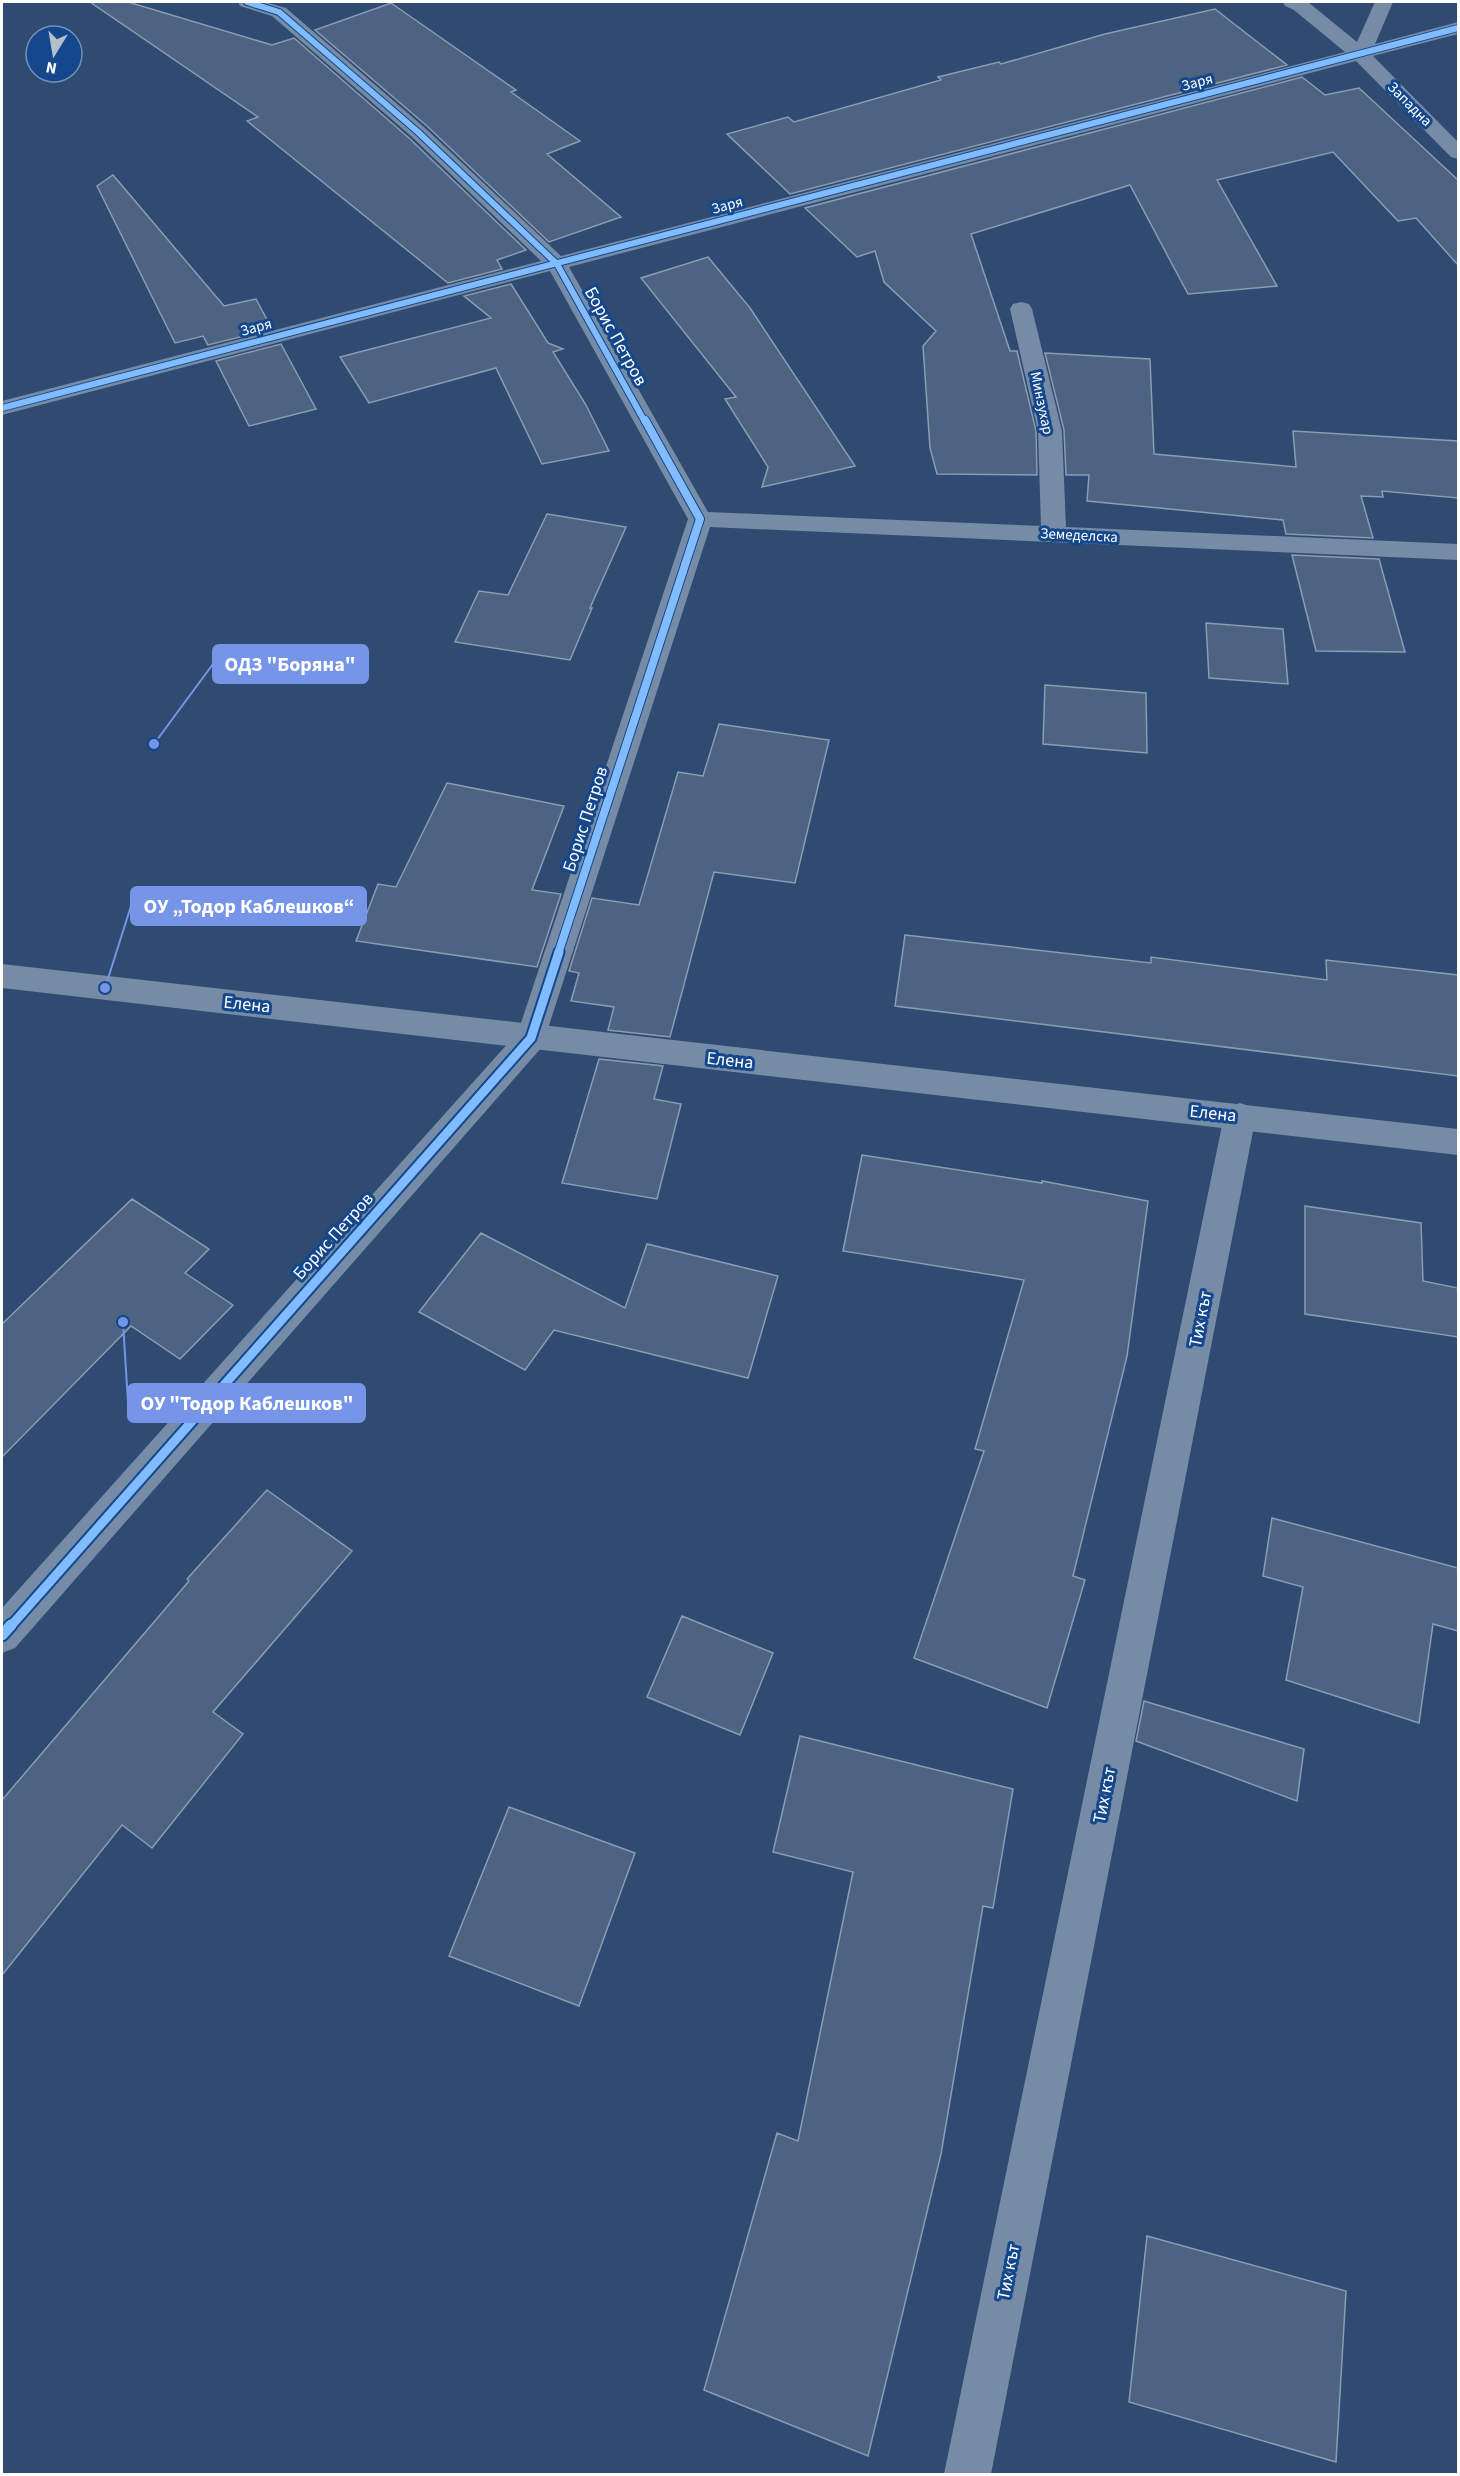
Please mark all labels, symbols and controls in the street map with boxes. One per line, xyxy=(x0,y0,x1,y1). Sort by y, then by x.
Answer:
north arrow xyxy=(24,24,84,84)
text: N xyxy=(44,56,59,80)
street label: Заря xyxy=(1179,68,1215,97)
street label: Западна xyxy=(1383,77,1437,131)
street label: Заря xyxy=(709,191,745,220)
street label: Борис Петров xyxy=(578,282,653,390)
street label: Заря xyxy=(238,313,274,342)
street label: Минзухар xyxy=(1025,370,1058,437)
street label: Земеделска xyxy=(1040,523,1118,548)
callout: ОДЗ "Боряна" xyxy=(213,645,368,683)
text: ОДЗ "Боряна" xyxy=(225,651,355,679)
street label: Борис Петров xyxy=(557,763,614,875)
callout: ОУ „Тодор Каблешков“ xyxy=(131,887,366,925)
text: ОУ „Тодор Каблешков“ xyxy=(143,893,355,921)
street label: Елена xyxy=(222,990,272,1019)
street label: Елена xyxy=(705,1046,755,1075)
street label: Елена xyxy=(1188,1099,1238,1128)
street label: Борис Петров xyxy=(287,1187,379,1285)
street label: Тих кът xyxy=(1183,1289,1218,1349)
callout: ОУ "Тодор Каблешков" xyxy=(128,1384,365,1422)
text: ОУ "Тодор Каблешков" xyxy=(140,1390,354,1418)
street label: Тих кът xyxy=(1087,1765,1122,1825)
street label: Тих кът xyxy=(991,2242,1026,2302)

